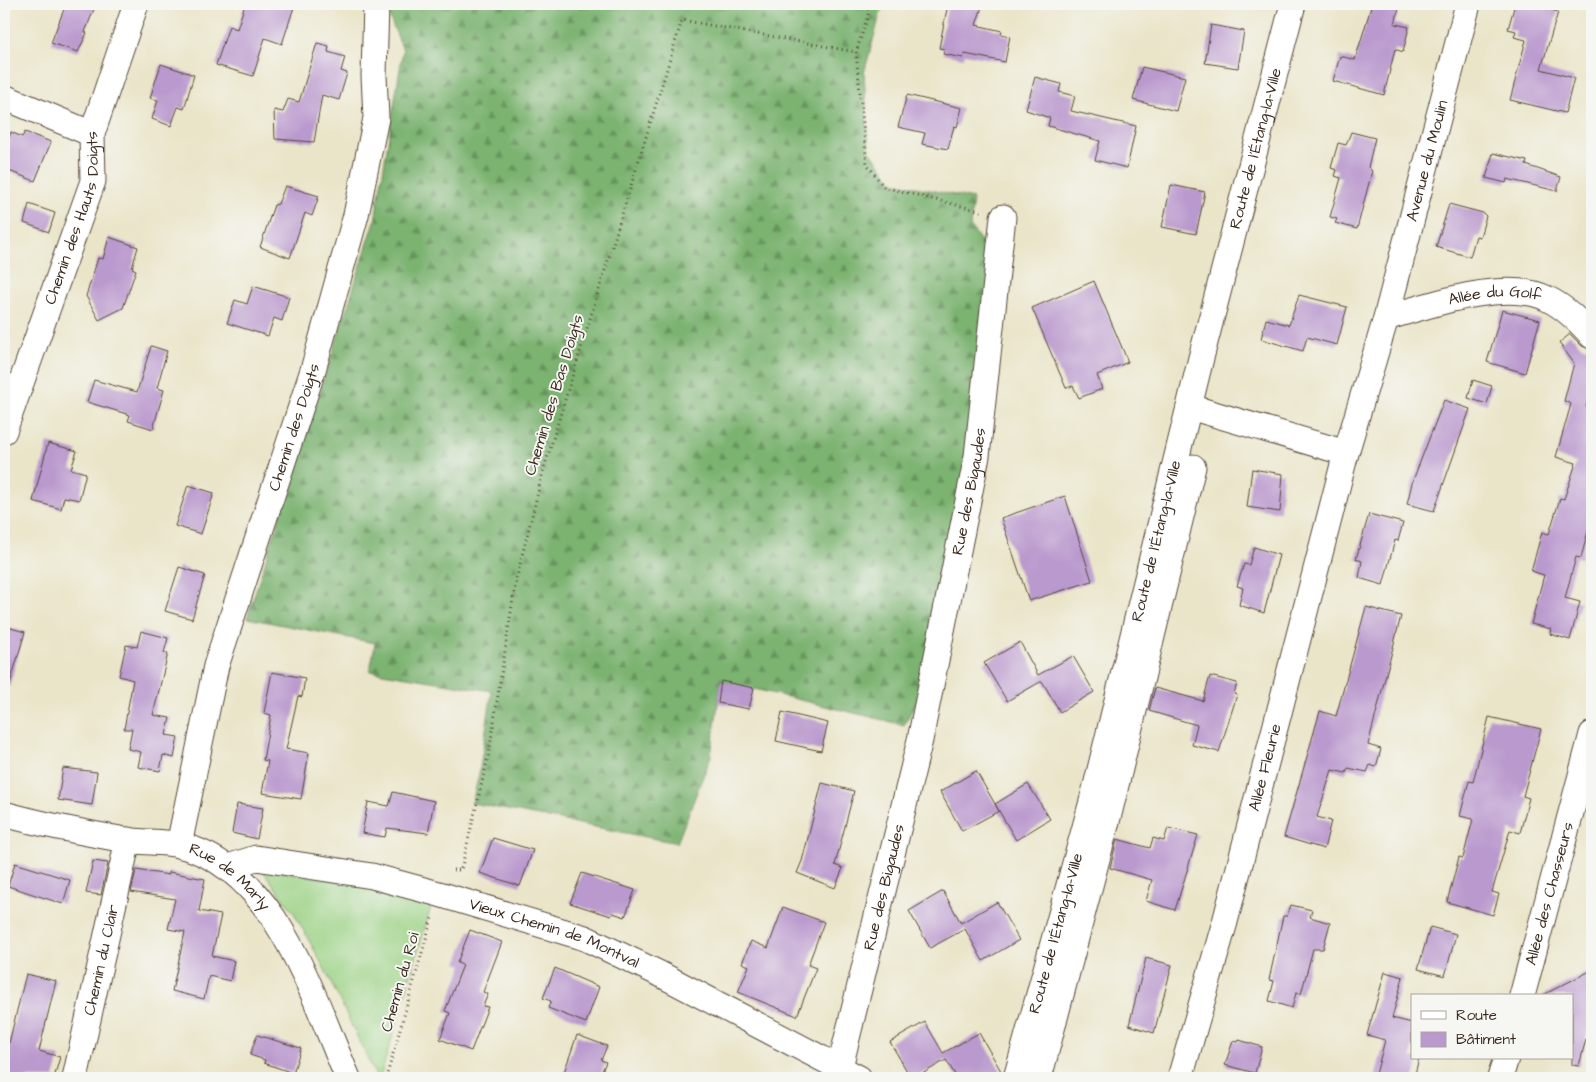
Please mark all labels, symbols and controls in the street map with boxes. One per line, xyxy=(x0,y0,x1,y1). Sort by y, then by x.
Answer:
street label: Route de l'Étang-la-Ville xyxy=(1224,65,1287,231)
street label: Avenue du Moulin xyxy=(1401,98,1453,224)
street label: Chemin des Hauts Doigts xyxy=(39,131,104,307)
street label: Allée du Golf xyxy=(1446,280,1545,311)
street label: Chemin des Bas Doigts xyxy=(519,312,590,478)
street label: Chemin des Doigts xyxy=(263,361,325,494)
street label: Rue des Bigaudes xyxy=(946,427,991,557)
street label: Route de l'Étang-la-Ville xyxy=(1126,458,1187,624)
street label: Allée Fleurie xyxy=(1243,721,1287,813)
street label: Allée des Chasseurs xyxy=(1520,820,1579,968)
street label: Rue des Bigaudes xyxy=(858,822,910,953)
street label: Rue de Marly xyxy=(186,838,276,916)
street label: Route de l'Étang-la-Ville xyxy=(1023,850,1088,1016)
street label: Vieux Chemin de Montval xyxy=(467,893,643,973)
street label: Chemin du Clair xyxy=(78,902,124,1018)
street label: Chemin du Roi xyxy=(375,929,425,1034)
legend xyxy=(1411,994,1574,1060)
text: Route xyxy=(1456,1005,1497,1026)
text: Bâtiment xyxy=(1456,1029,1516,1050)

